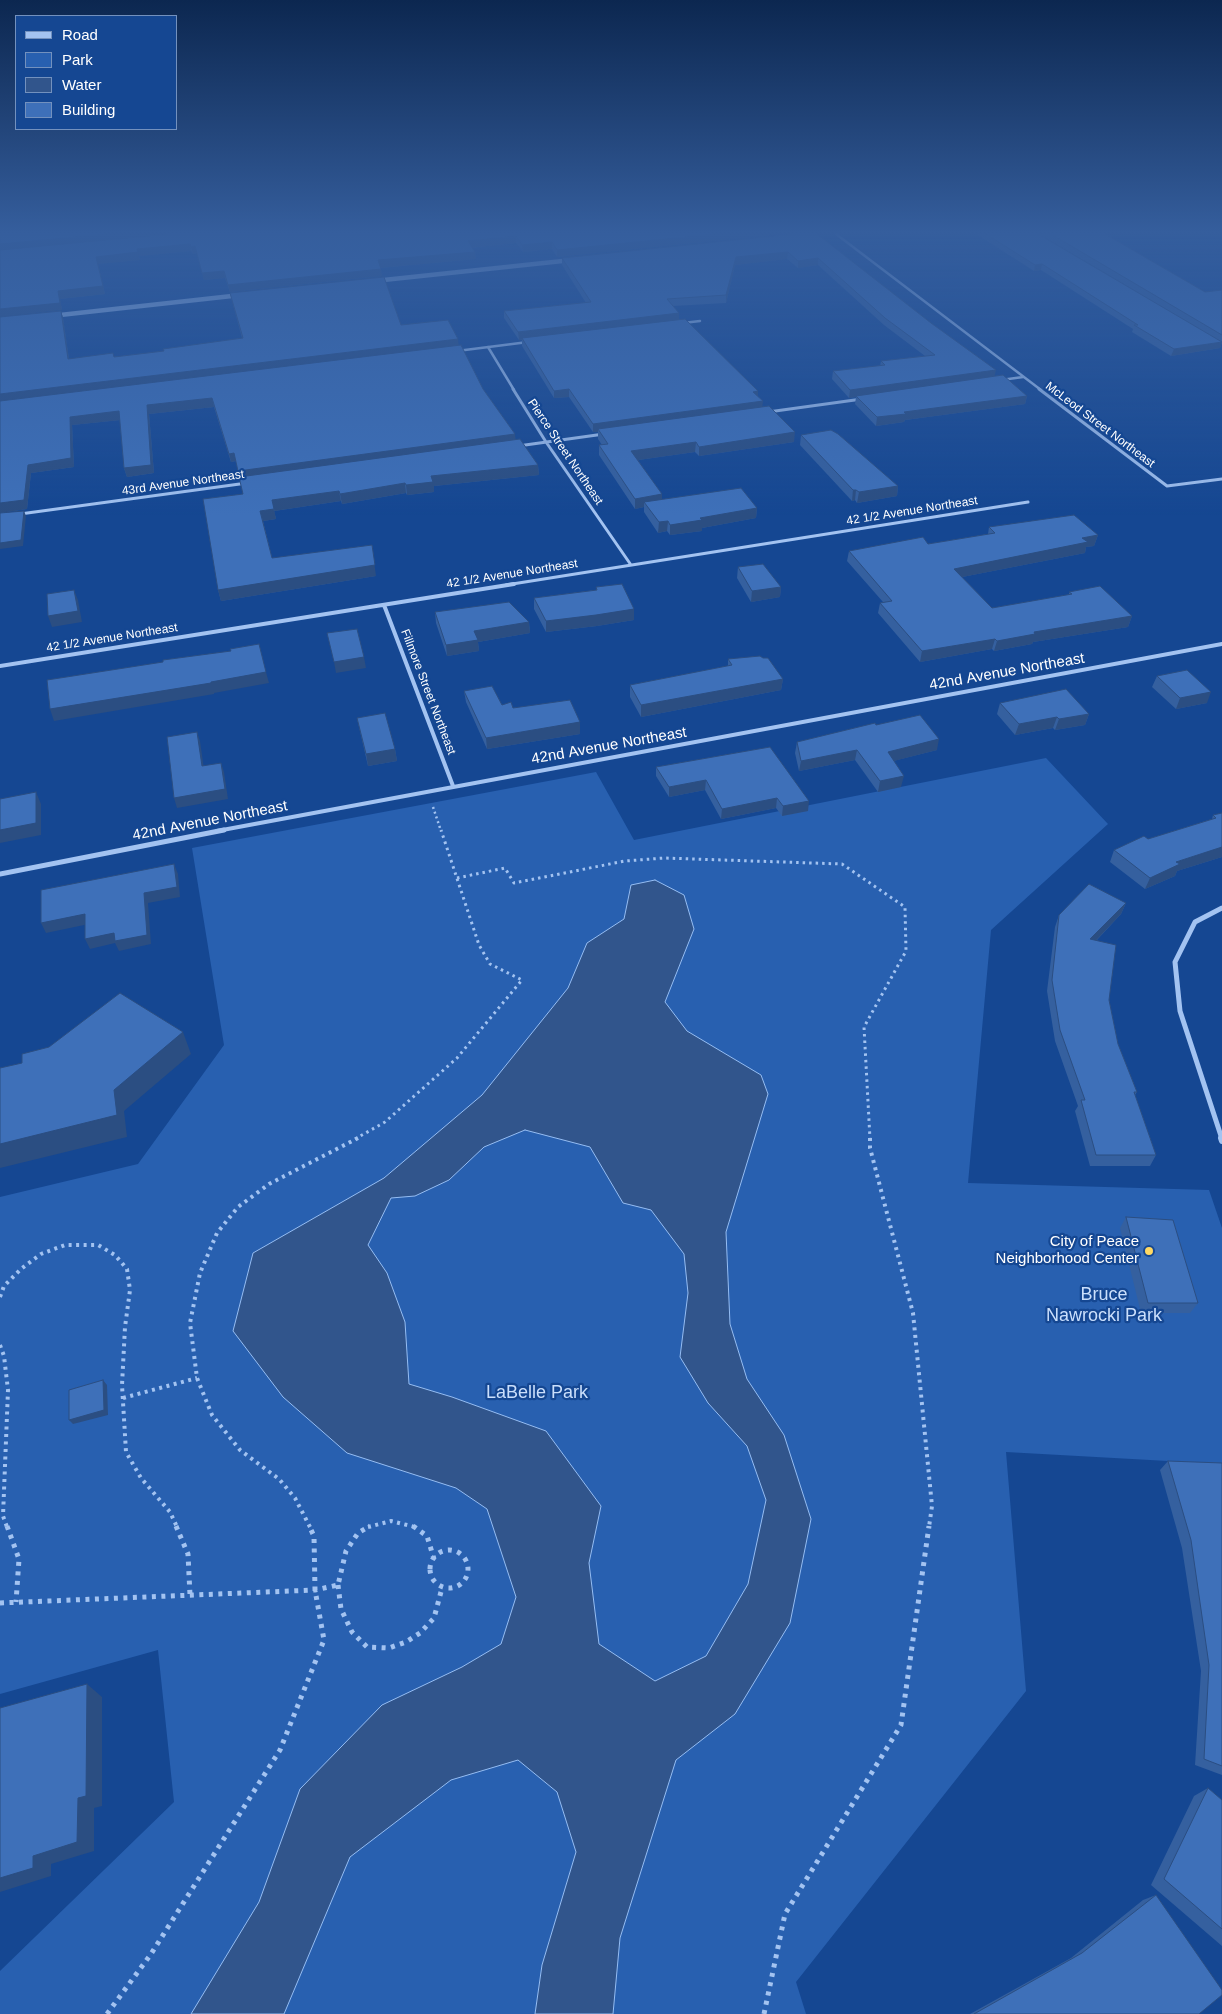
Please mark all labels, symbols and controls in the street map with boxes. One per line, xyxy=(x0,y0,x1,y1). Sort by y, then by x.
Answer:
legend xyxy=(15,15,178,130)
text: Road xyxy=(62,26,98,43)
text: Park xyxy=(62,51,93,68)
text: Water xyxy=(62,76,101,93)
text: Building xyxy=(62,101,115,118)
street label: McLeod Street Northeast xyxy=(1042,379,1158,471)
street label: Pierce Street Northeast xyxy=(524,396,606,508)
street label: 43rd Avenue Northeast xyxy=(121,467,245,499)
street label: 42 1/2 Avenue Northeast xyxy=(845,494,979,528)
street label: 42 1/2 Avenue Northeast xyxy=(445,557,579,591)
street label: 42 1/2 Avenue Northeast xyxy=(45,621,179,655)
street label: Fillmore Street Northeast xyxy=(397,627,459,757)
street label: 42nd Avenue Northeast xyxy=(928,649,1086,695)
street label: 42nd Avenue Northeast xyxy=(530,723,688,769)
street label: 42nd Avenue Northeast xyxy=(131,797,289,845)
place label: City of Peace Neighborhood Center xyxy=(996,1233,1139,1268)
marker: City of Peace Neighborhood Center xyxy=(1143,1245,1155,1257)
park label: Bruce Nawrocki Park xyxy=(1046,1284,1162,1326)
park label: LaBelle Park xyxy=(486,1382,588,1404)

